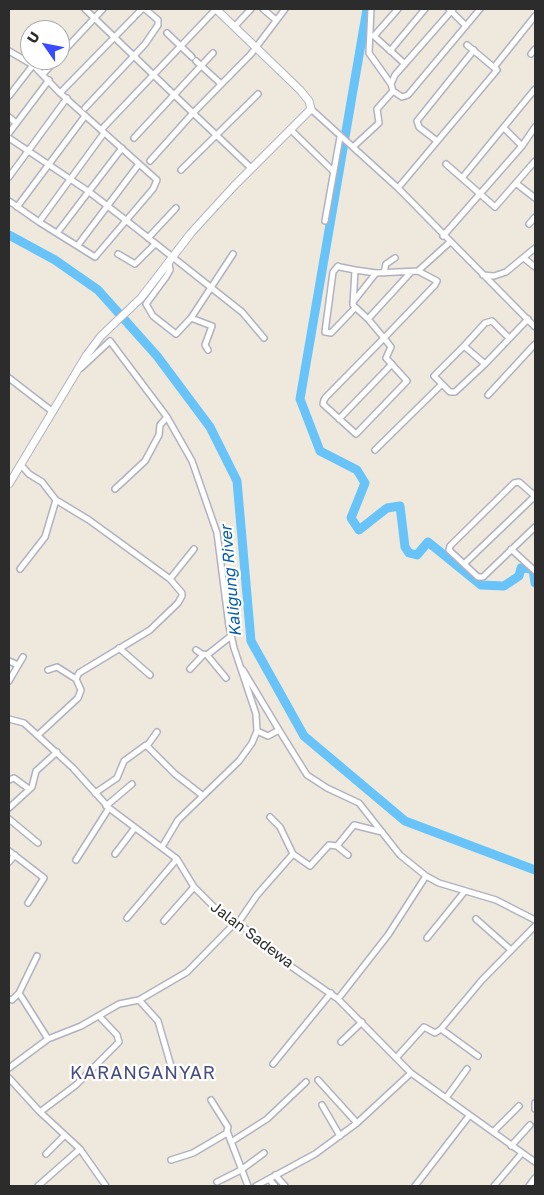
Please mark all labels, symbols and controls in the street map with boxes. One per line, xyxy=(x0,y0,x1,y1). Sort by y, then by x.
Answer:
north arrow xyxy=(20,20,70,70)
text: U xyxy=(23,28,43,46)
water label: Kaligung River xyxy=(217,524,245,638)
street label: Jalan Sadewa xyxy=(207,898,297,972)
district label: KARANGANYAR xyxy=(69,1062,217,1084)

